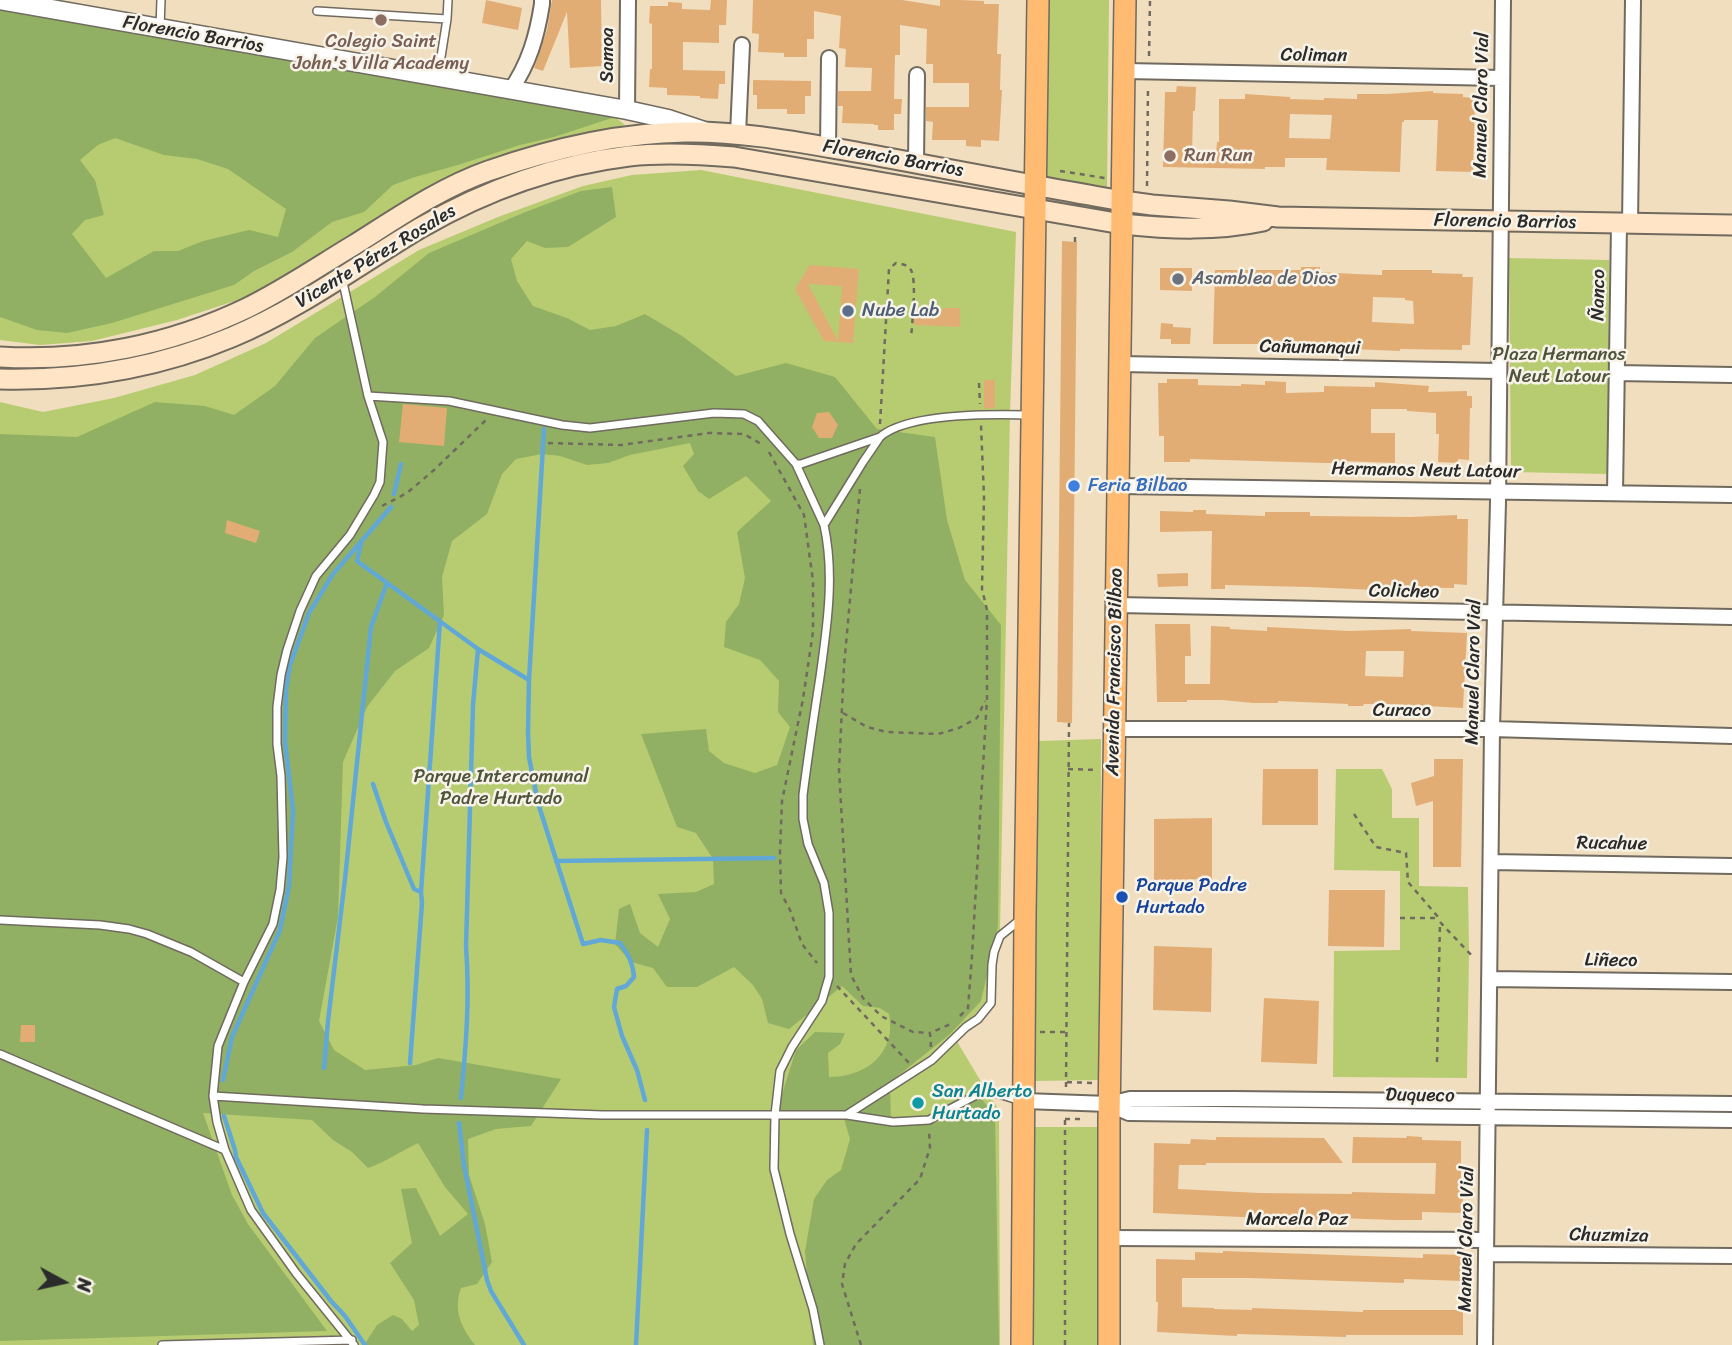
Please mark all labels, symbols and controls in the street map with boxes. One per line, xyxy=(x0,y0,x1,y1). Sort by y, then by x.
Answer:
street label: Florencio Barrios xyxy=(121,11,265,59)
marker: Colegio Saint John's Villa Academy xyxy=(373,12,389,28)
street label: Samoa xyxy=(597,27,619,83)
place label: Colegio Saint John's Villa Academy xyxy=(293,31,469,75)
street label: Manuel Claro Vial xyxy=(1469,32,1495,178)
street label: Coliman xyxy=(1280,44,1348,68)
street label: Florencio Barrios xyxy=(821,135,965,183)
place label: Run Run xyxy=(1184,145,1253,167)
marker: Run Run xyxy=(1162,148,1178,164)
street label: Vicente Pérez Rosales xyxy=(292,200,460,314)
street label: Florencio Barrios xyxy=(1434,209,1576,235)
place label: Asamblea de Dios xyxy=(1192,268,1337,290)
street label: Ñanco xyxy=(1587,269,1611,321)
marker: Asamblea de Dios xyxy=(1170,271,1186,287)
place label: Nube Lab xyxy=(862,300,939,322)
marker: Nube Lab xyxy=(840,303,856,319)
street label: Cañumanqui xyxy=(1259,336,1361,360)
park label: Plaza Hermanos Neut Latour xyxy=(1492,344,1626,388)
street label: Hermanos Neut Latour xyxy=(1331,458,1521,484)
place label: Feria Bilbao xyxy=(1088,475,1187,497)
marker: Feria Bilbao xyxy=(1066,478,1082,494)
street label: Avenida Francisco Bilbao xyxy=(1102,568,1128,776)
street label: Colicheo xyxy=(1369,580,1439,604)
street label: Manuel Claro Vial xyxy=(1461,599,1487,745)
street label: Curaco xyxy=(1373,700,1431,722)
park label: Parque Intercomunal Padre Hurtado xyxy=(413,766,589,810)
street label: Rucahue xyxy=(1576,832,1648,856)
place label: Parque Padre Hurtado xyxy=(1136,875,1247,919)
marker: Parque Padre Hurtado xyxy=(1114,889,1130,905)
street label: Liñeco xyxy=(1584,949,1638,973)
place label: San Alberto Hurtado xyxy=(932,1081,1032,1125)
street label: Duqueco xyxy=(1385,1084,1455,1108)
marker: San Alberto Hurtado xyxy=(910,1095,926,1111)
street label: Manuel Claro Vial xyxy=(1454,1166,1480,1312)
street label: Marcela Paz xyxy=(1246,1209,1348,1231)
street label: Chuzmiza xyxy=(1569,1224,1649,1248)
north arrow xyxy=(28,1247,98,1317)
text: N xyxy=(67,1276,102,1294)

